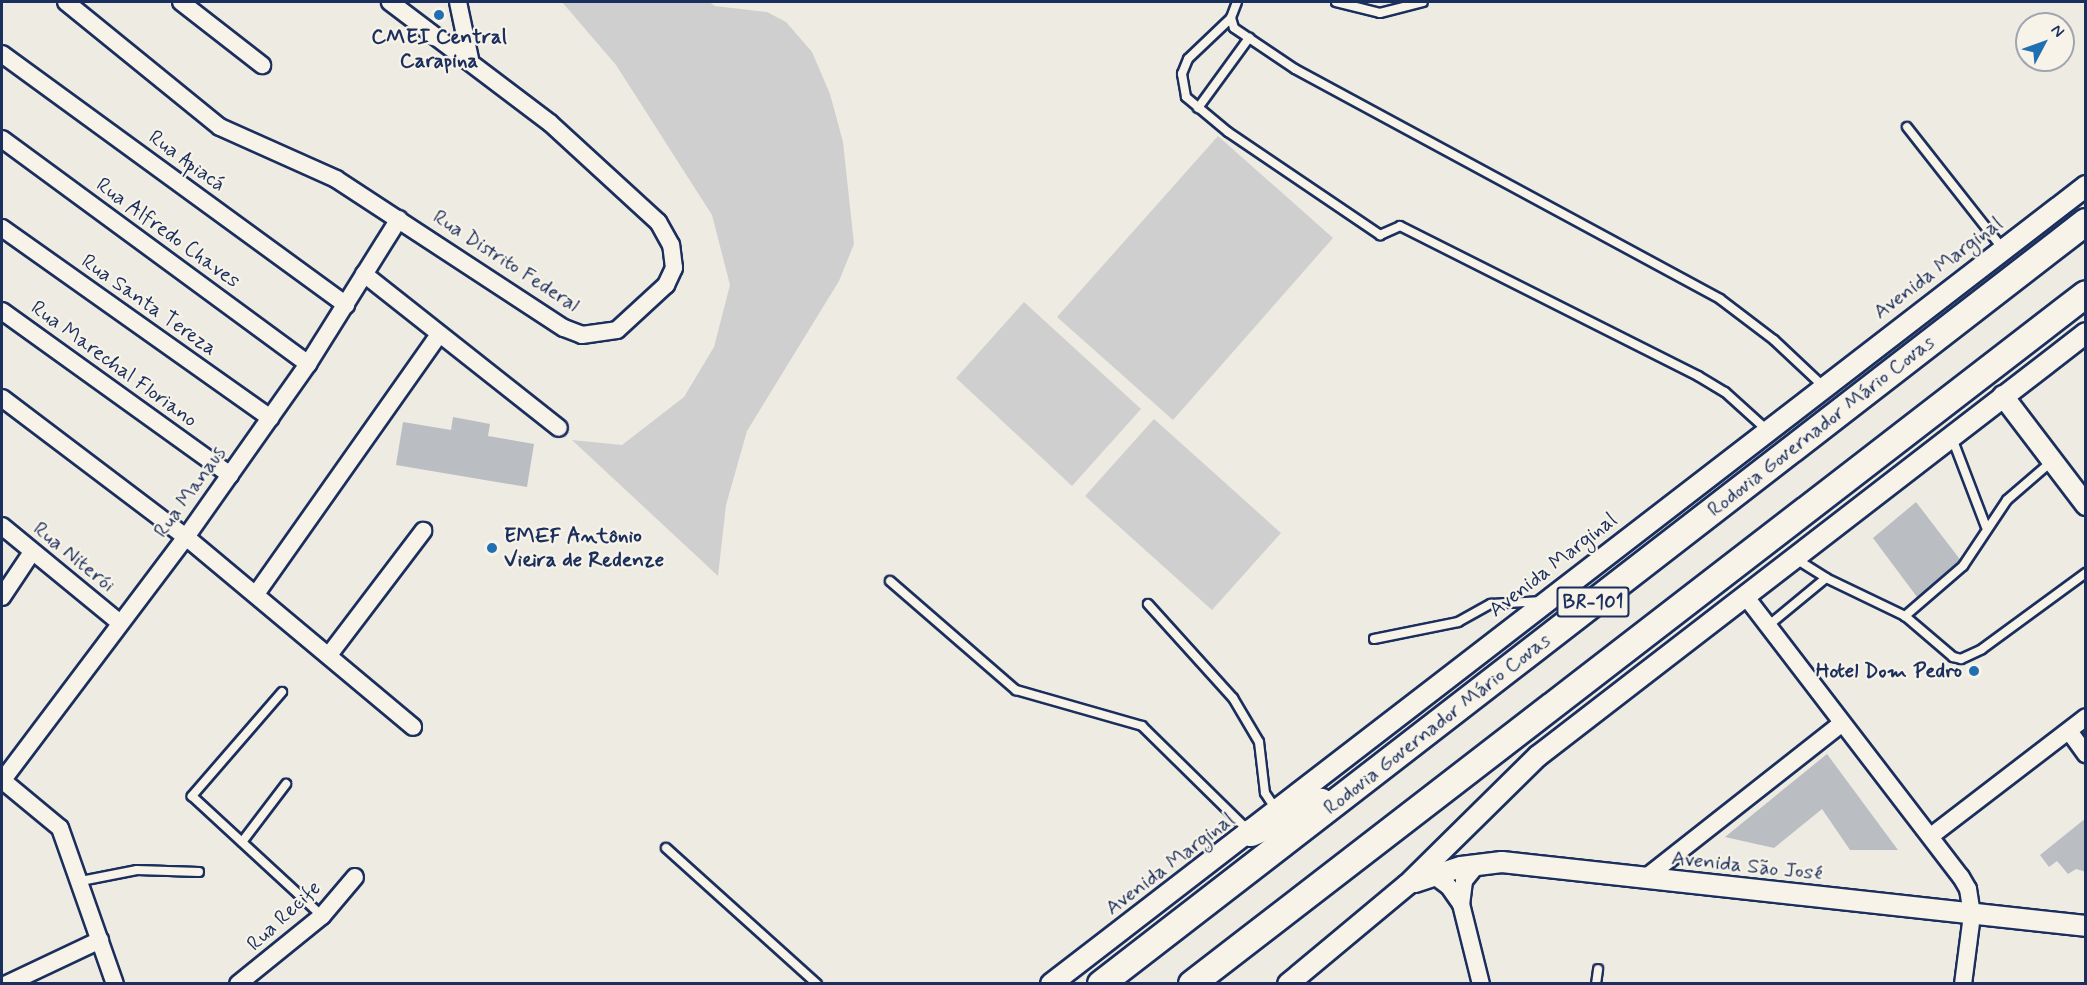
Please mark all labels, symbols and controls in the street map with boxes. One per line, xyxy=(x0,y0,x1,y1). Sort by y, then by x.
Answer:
marker: CMEI Central Carapina xyxy=(432,8,446,22)
north arrow xyxy=(2015,12,2075,72)
text: N xyxy=(2046,20,2069,42)
place label: CMEI Central Carapina xyxy=(372,24,506,74)
street label: Rua Apiacá xyxy=(144,125,230,197)
street label: Rua Alfredo Chaves xyxy=(91,172,245,294)
street label: Rua Distrito Federal xyxy=(426,203,586,319)
street label: Avenida Marginal xyxy=(1867,210,2009,326)
street label: Rua Santa Tereza xyxy=(77,250,221,360)
street label: Rua Marechal Floriano xyxy=(26,295,202,433)
street label: Rodovia Governador Mário Covas xyxy=(1703,330,1939,522)
street label: Rua Manaus xyxy=(148,441,232,543)
street label: Avenida Marginal xyxy=(1483,507,1623,623)
street label: Rua Niterói xyxy=(28,517,120,597)
place label: EMEF Antônio Vieira de Redenze xyxy=(504,523,667,573)
marker: EMEF Antônio Vieira de Redenze xyxy=(485,541,499,555)
road number: BR-101 xyxy=(1556,585,1630,619)
street label: Rodovia Governador Mário Covas xyxy=(1319,628,1555,820)
place label: Hotel Dom Pedro xyxy=(1816,658,1962,684)
marker: Hotel Dom Pedro xyxy=(1967,664,1981,678)
street label: Avenida Marginal xyxy=(1099,806,1241,922)
street label: Avenida São José xyxy=(1670,846,1824,886)
street label: Rua Recife xyxy=(242,875,326,957)

